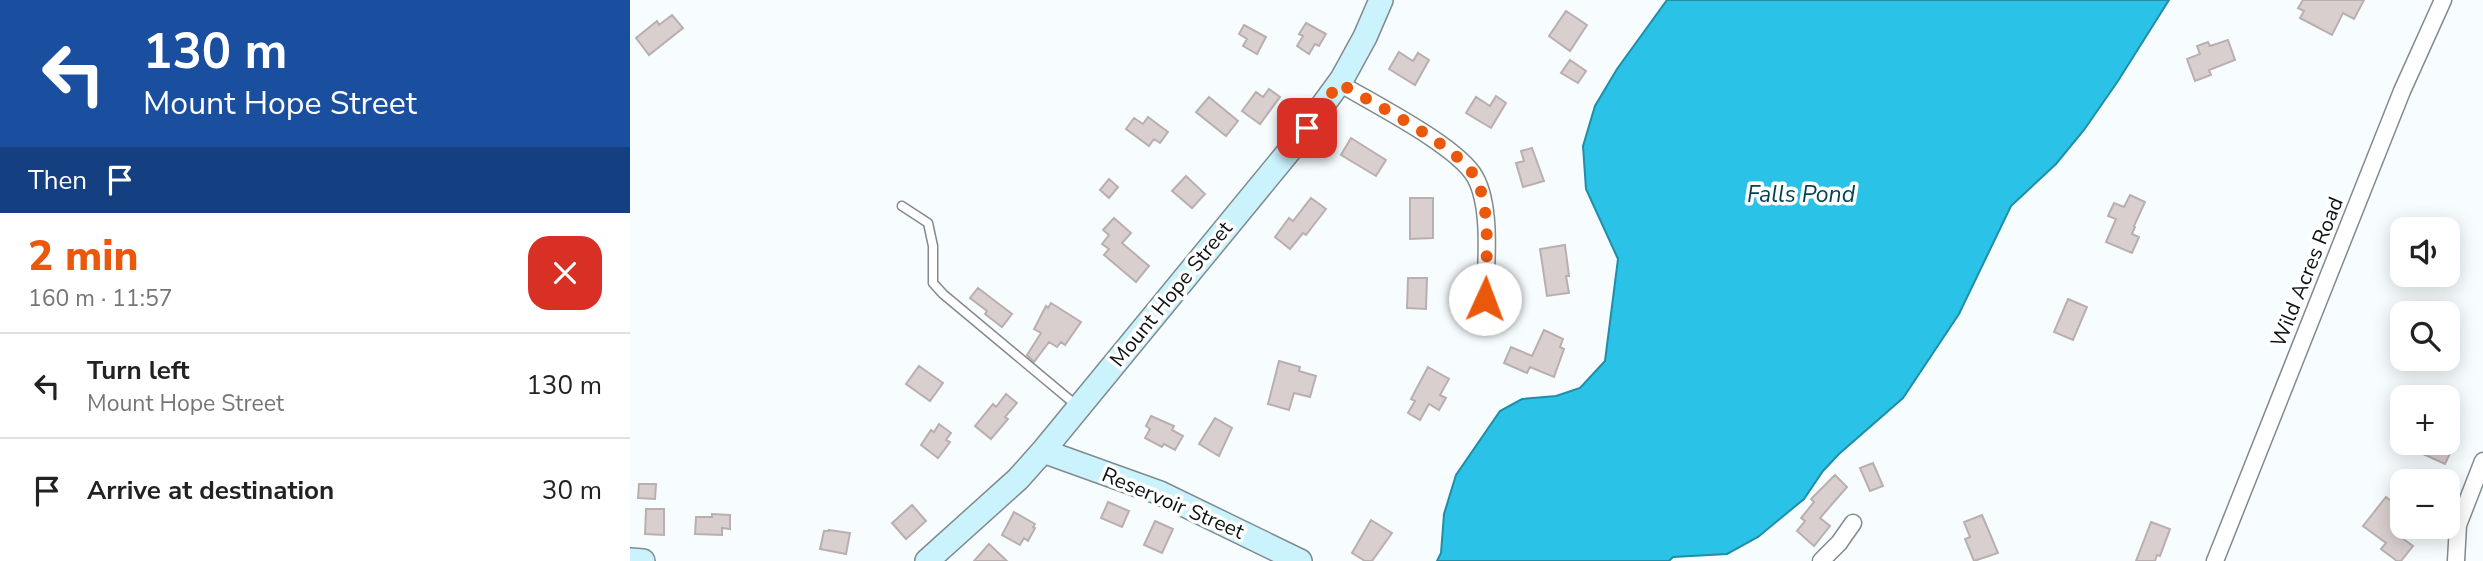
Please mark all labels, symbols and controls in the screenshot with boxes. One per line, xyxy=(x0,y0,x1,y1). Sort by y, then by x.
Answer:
text: 130 m xyxy=(143,18,287,85)
icon: left xyxy=(28,28,119,119)
text: Mount Hope Street xyxy=(143,82,417,125)
pin xyxy=(1277,98,1337,158)
icon: arrive xyxy=(1288,109,1326,147)
icon: arrive xyxy=(101,161,139,199)
text: Then xyxy=(28,163,87,198)
water label: Falls Pond xyxy=(1747,179,1856,210)
street label: Wild Acres Road xyxy=(2264,193,2350,351)
street label: Mount Hope Street xyxy=(1104,215,1239,373)
map controls xyxy=(2390,217,2460,539)
button: sound xyxy=(2390,217,2460,287)
text: 2 min xyxy=(28,228,138,285)
button: close xyxy=(528,236,602,310)
position arrow xyxy=(1448,262,1522,336)
text: 160 m · 11:57 xyxy=(28,283,173,314)
button: search xyxy=(2390,301,2460,371)
text: Turn left xyxy=(87,353,190,388)
icon: left xyxy=(28,367,66,405)
text: 130 m xyxy=(526,368,602,403)
button: + xyxy=(2390,385,2460,455)
text: Mount Hope Street xyxy=(87,388,284,419)
street label: Reservoir Street xyxy=(1098,460,1249,546)
button: − xyxy=(2390,469,2460,539)
icon: arrive xyxy=(28,472,66,510)
text: Arrive at destination xyxy=(87,473,334,508)
text: 30 m xyxy=(542,473,602,508)

